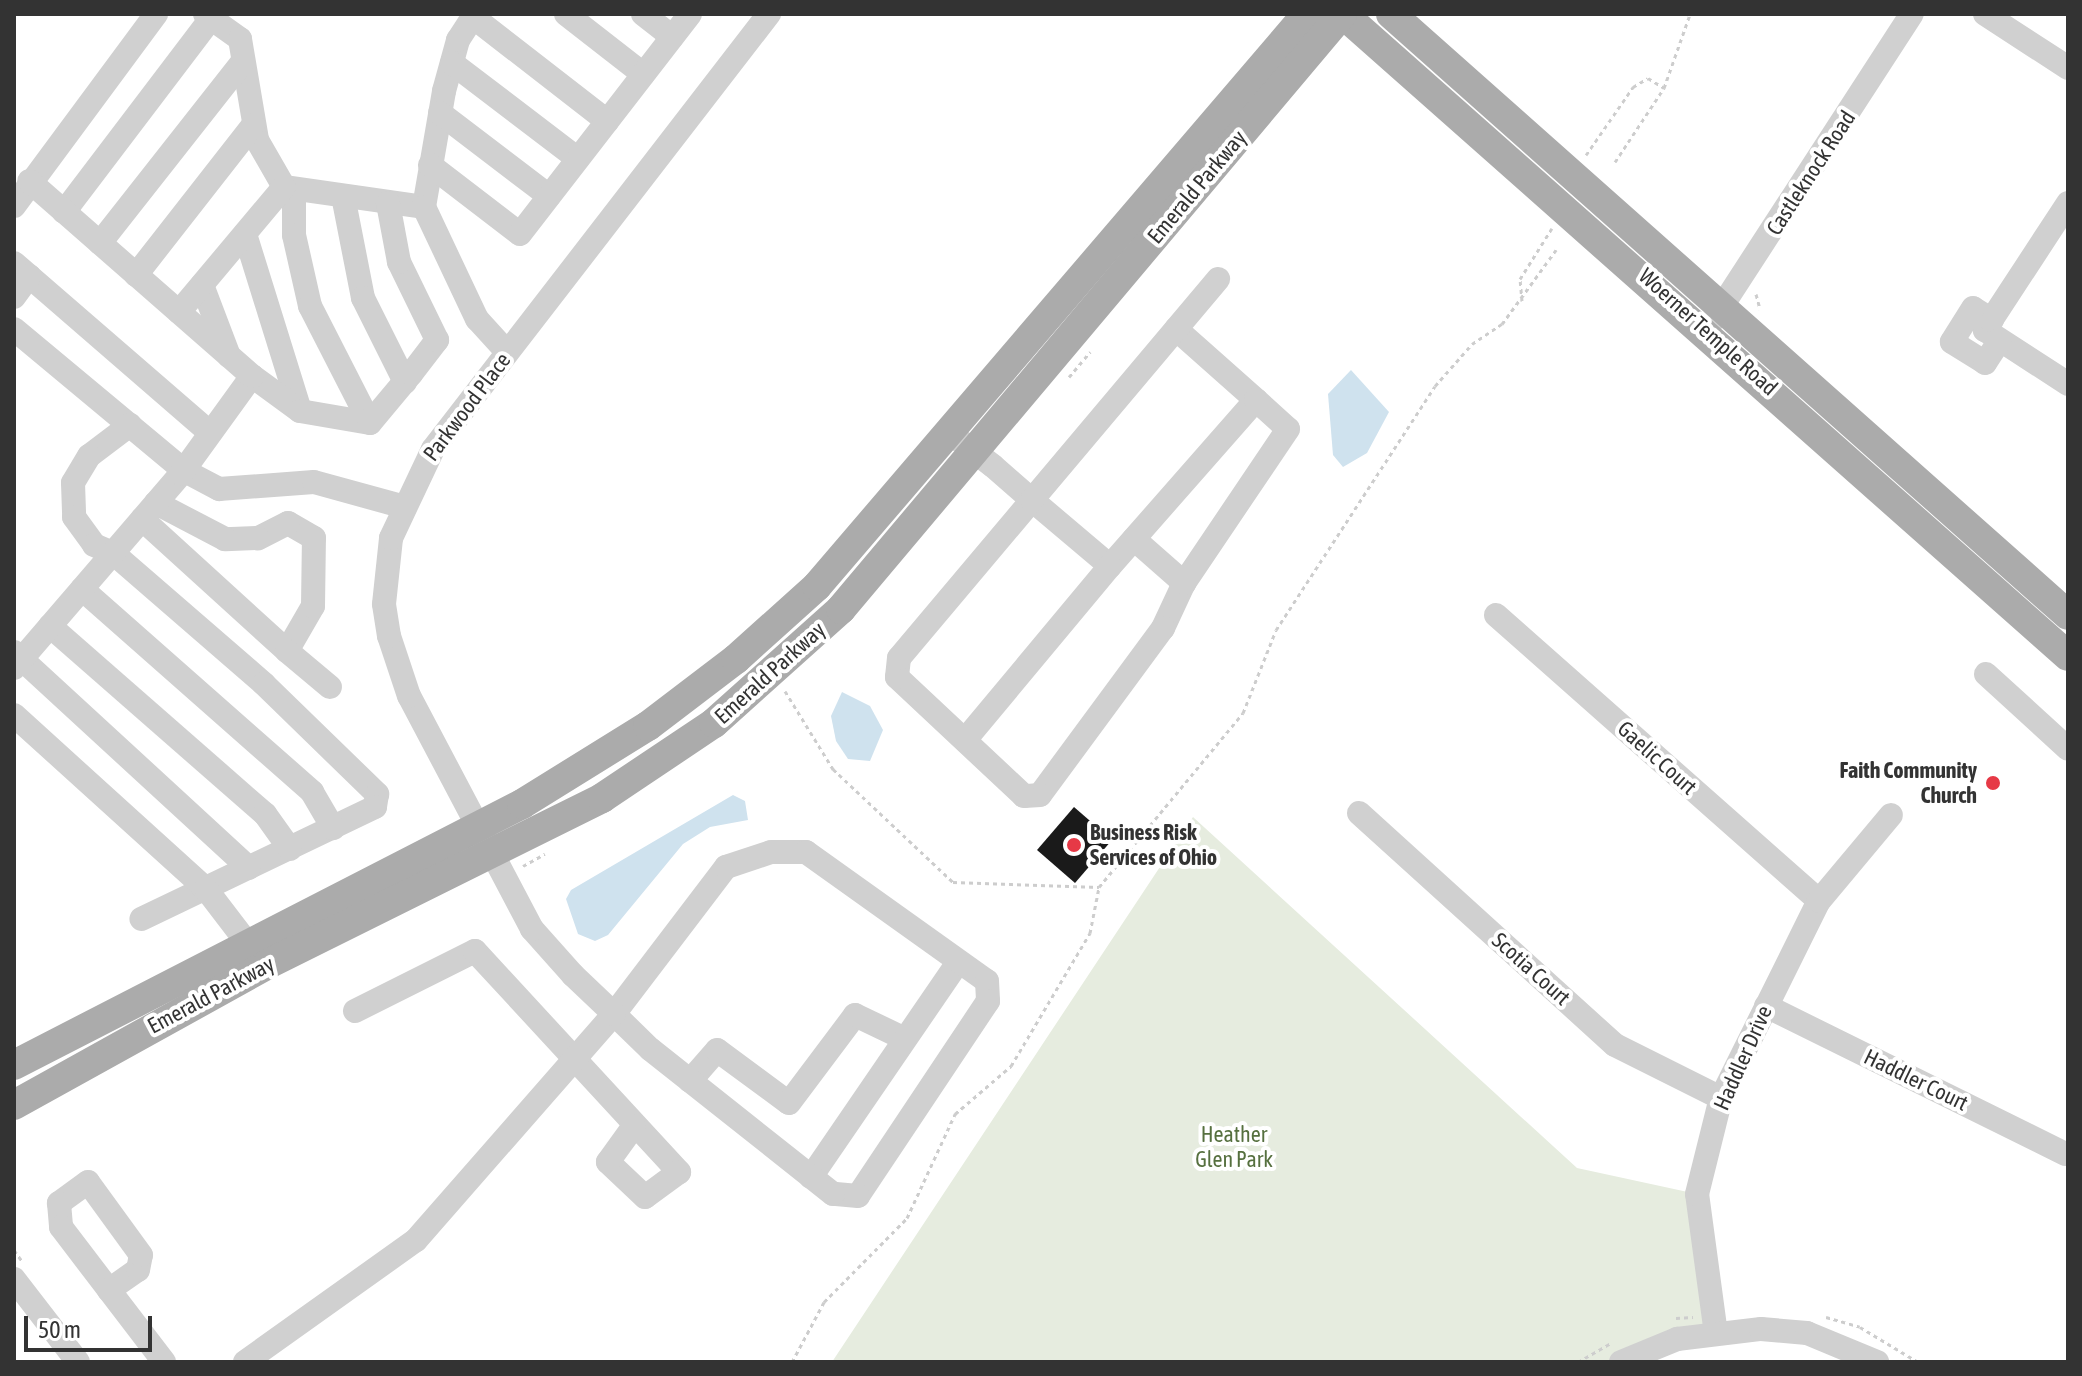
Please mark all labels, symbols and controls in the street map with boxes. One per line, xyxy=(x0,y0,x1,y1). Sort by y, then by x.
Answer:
street label: Castleknock Road xyxy=(1761,106,1861,240)
street label: Emerald Parkway xyxy=(1142,125,1252,249)
street label: Woerner Temple Road xyxy=(1633,263,1783,401)
street label: Parkwood Place xyxy=(418,348,516,466)
street label: Emerald Parkway xyxy=(709,617,831,729)
street label: Gaelic Court xyxy=(1612,716,1702,800)
place label: Faith Community Church xyxy=(1840,757,1977,808)
marker: Faith Community Church xyxy=(1984,774,2002,792)
place label: Business Risk Services of Ohio xyxy=(1090,819,1217,870)
marker: Business Risk Services of Ohio xyxy=(1065,836,1083,854)
street label: Scotia Court xyxy=(1487,927,1575,1011)
street label: Emerald Parkway xyxy=(143,951,279,1039)
street label: Haddler Drive xyxy=(1708,1002,1778,1114)
street label: Haddler Court xyxy=(1860,1043,1972,1117)
park label: Heather Glen Park xyxy=(1195,1121,1273,1172)
scale bar xyxy=(28,1300,156,1350)
text: 50 m xyxy=(38,1316,81,1343)

